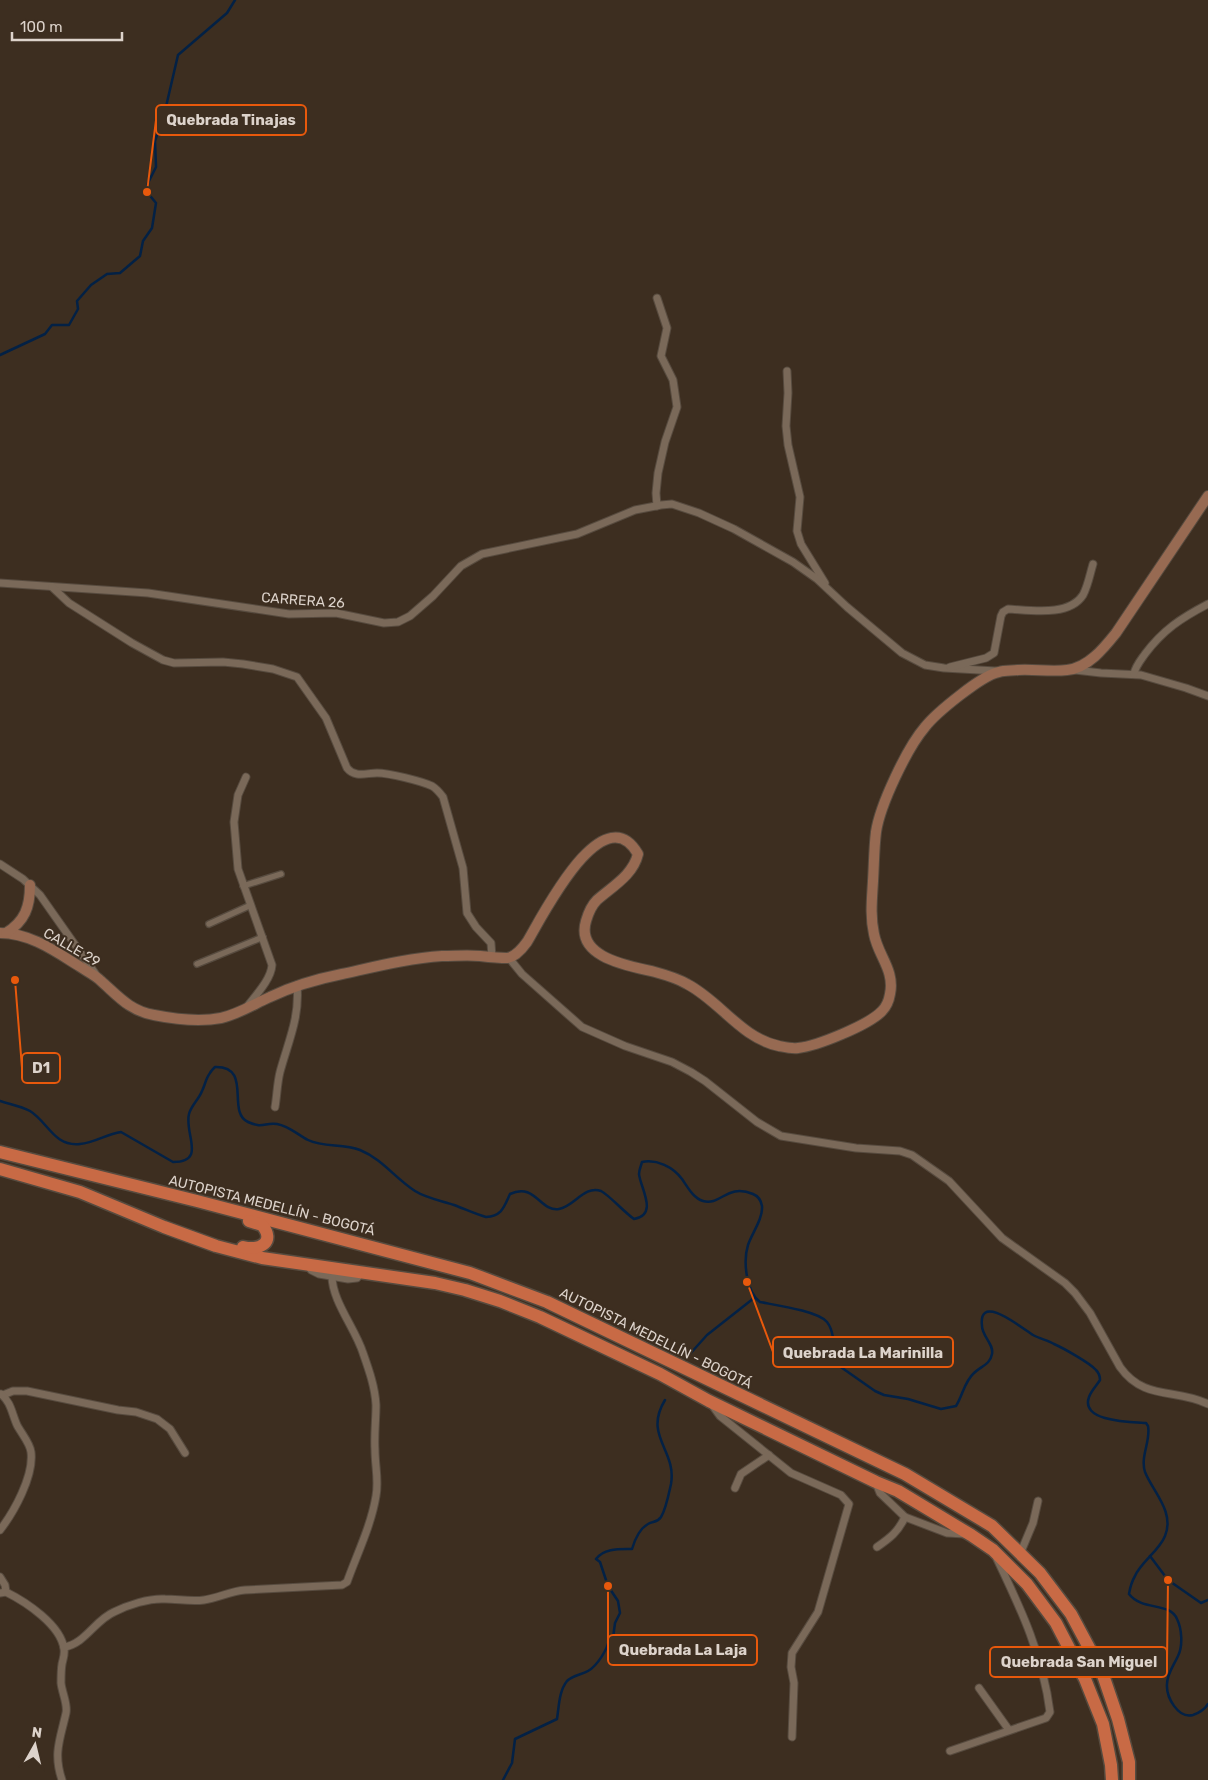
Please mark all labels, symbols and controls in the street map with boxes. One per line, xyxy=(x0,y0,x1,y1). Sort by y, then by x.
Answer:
scale bar xyxy=(12,10,122,42)
text: 100 m xyxy=(20,18,62,36)
callout: Quebrada Tinajas xyxy=(156,105,306,135)
text: Quebrada Tinajas xyxy=(166,111,296,129)
street label: CARRERA 26 xyxy=(261,589,345,612)
street label: CALLE 29 xyxy=(40,924,103,970)
callout: D1 xyxy=(22,1053,60,1083)
text: D1 xyxy=(32,1059,50,1077)
street label: AUTOPISTA MEDELLÍN - BOGOTÁ xyxy=(167,1171,378,1240)
street label: AUTOPISTA MEDELLÍN - BOGOTÁ xyxy=(557,1283,756,1393)
callout: Quebrada La Marinilla xyxy=(773,1337,953,1367)
text: Quebrada La Marinilla xyxy=(783,1344,943,1362)
callout: Quebrada La Laja xyxy=(608,1635,757,1665)
text: Quebrada La Laja xyxy=(619,1641,747,1659)
callout: Quebrada San Miguel xyxy=(990,1647,1167,1677)
text: Quebrada San Miguel xyxy=(1001,1653,1157,1671)
north arrow xyxy=(10,1720,60,1770)
text: N xyxy=(31,1724,43,1742)

